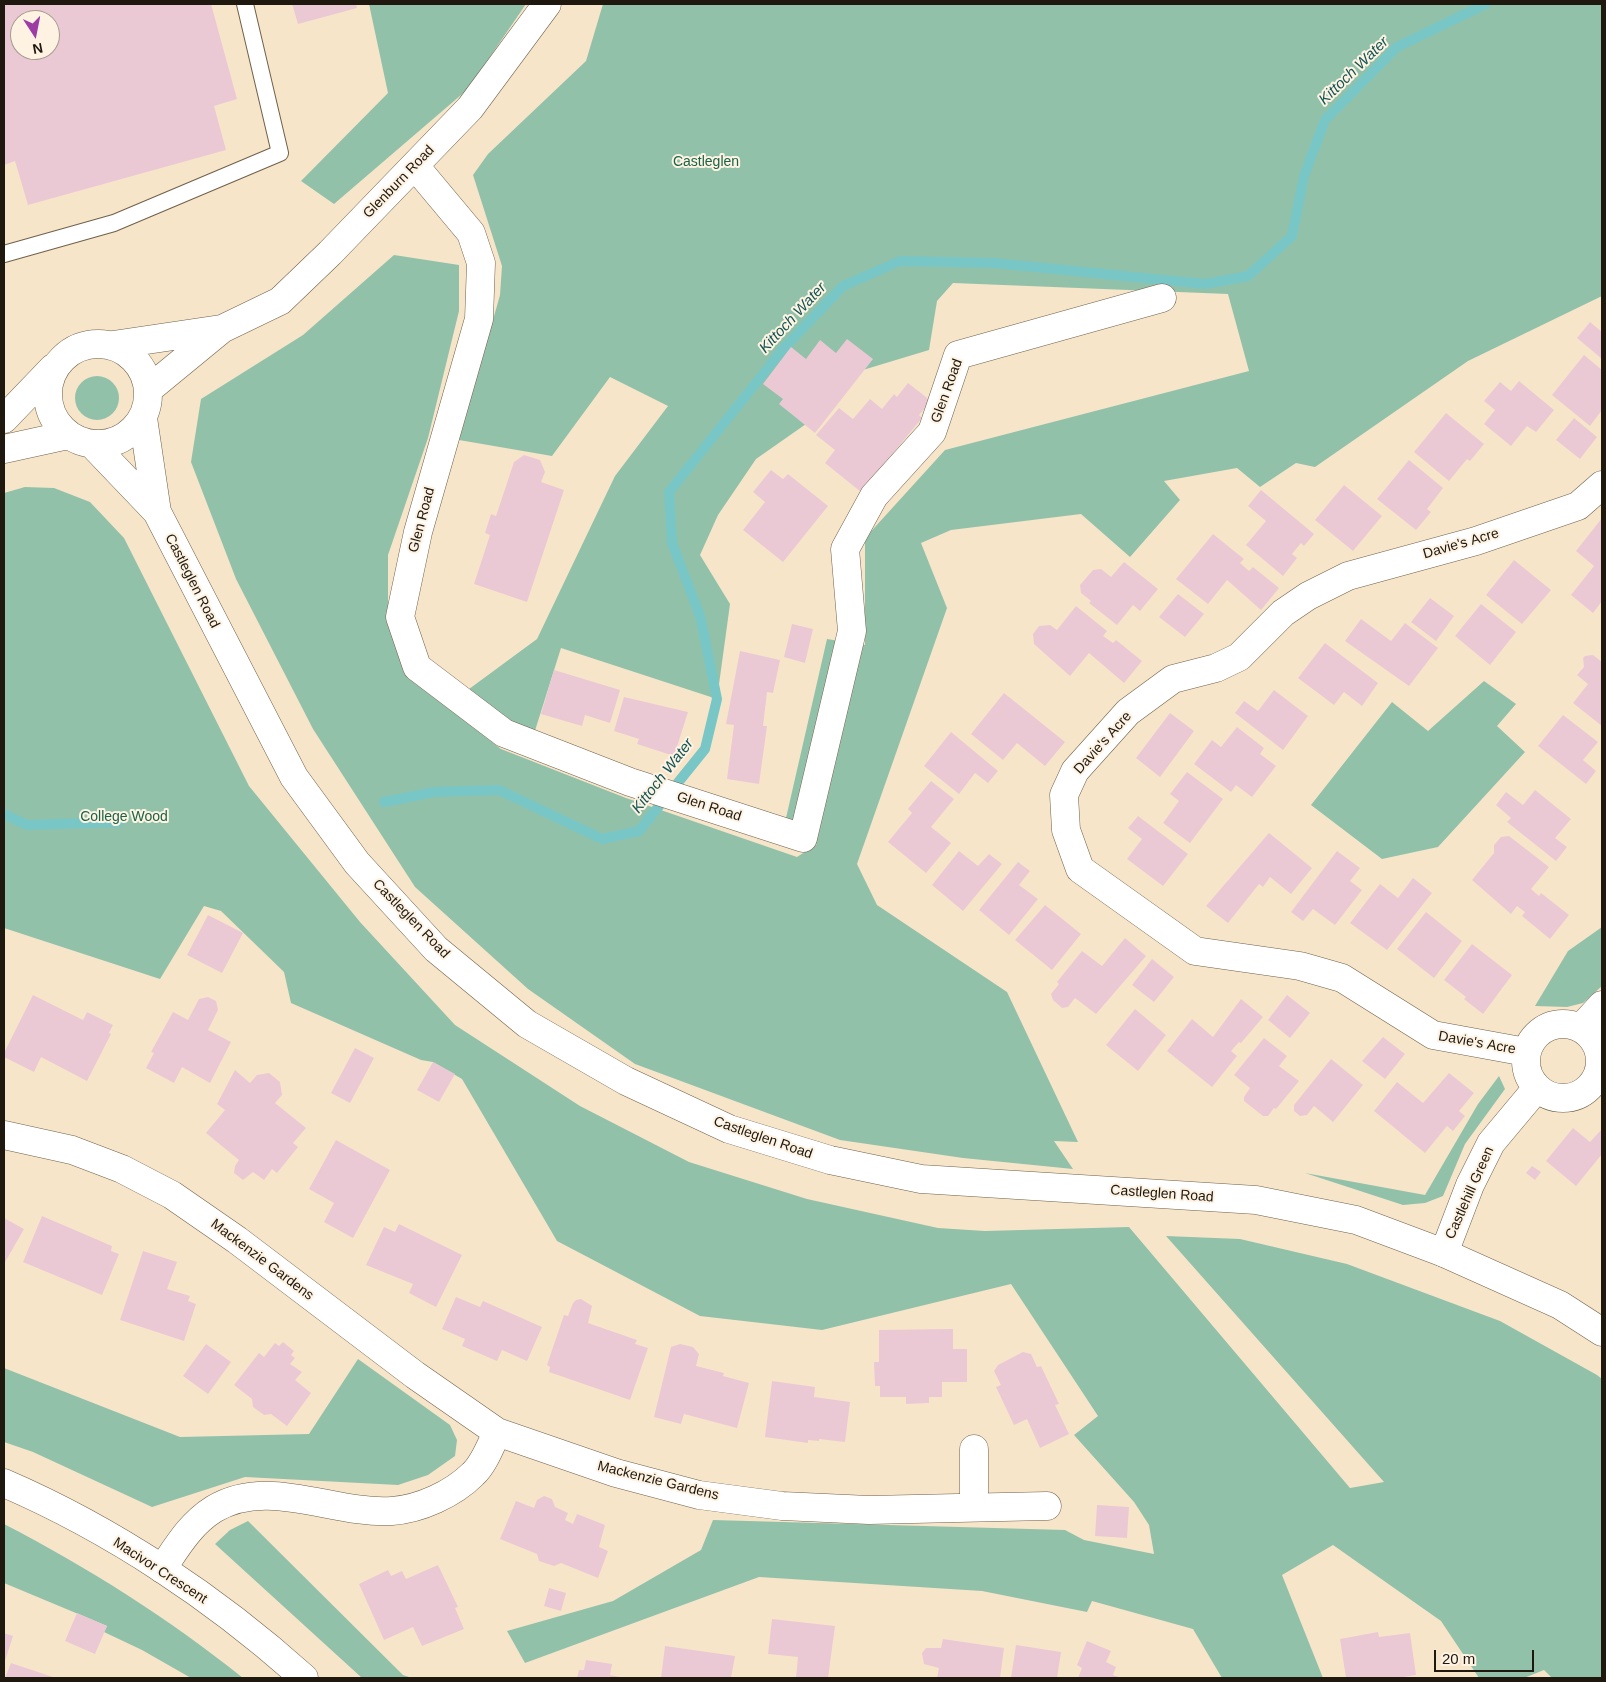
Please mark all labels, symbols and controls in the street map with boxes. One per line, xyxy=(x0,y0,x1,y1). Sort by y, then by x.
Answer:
north arrow xyxy=(10,10,60,60)
water label: Kittoch Water xyxy=(1315,33,1393,109)
text: N xyxy=(31,40,44,58)
street label: Glenburn Road xyxy=(360,142,438,222)
park label: Castleglen xyxy=(673,154,739,170)
water label: Kittoch Water xyxy=(756,279,830,357)
street label: Glen Road xyxy=(928,357,966,425)
street label: Glen Road xyxy=(405,486,439,554)
street label: Davie's Acre xyxy=(1421,525,1501,563)
street label: Castleglen Road xyxy=(161,531,223,631)
street label: Davie's Acre xyxy=(1071,708,1135,778)
water label: Kittoch Water xyxy=(628,735,698,817)
street label: Glen Road xyxy=(675,789,743,825)
park label: College Wood xyxy=(80,809,168,825)
street label: Castleglen Road xyxy=(369,876,453,962)
street label: Davie's Acre xyxy=(1437,1028,1517,1058)
street label: Castleglen Road xyxy=(711,1113,815,1163)
street label: Castlehill Green xyxy=(1442,1144,1498,1242)
street label: Castleglen Road xyxy=(1110,1182,1214,1206)
street label: Mackenzie Gardens xyxy=(207,1216,317,1304)
street label: Mackenzie Gardens xyxy=(596,1458,720,1504)
street label: Macivor Crescent xyxy=(110,1534,210,1608)
scale bar xyxy=(1436,1640,1536,1672)
text: 20 m xyxy=(1442,1650,1475,1667)

